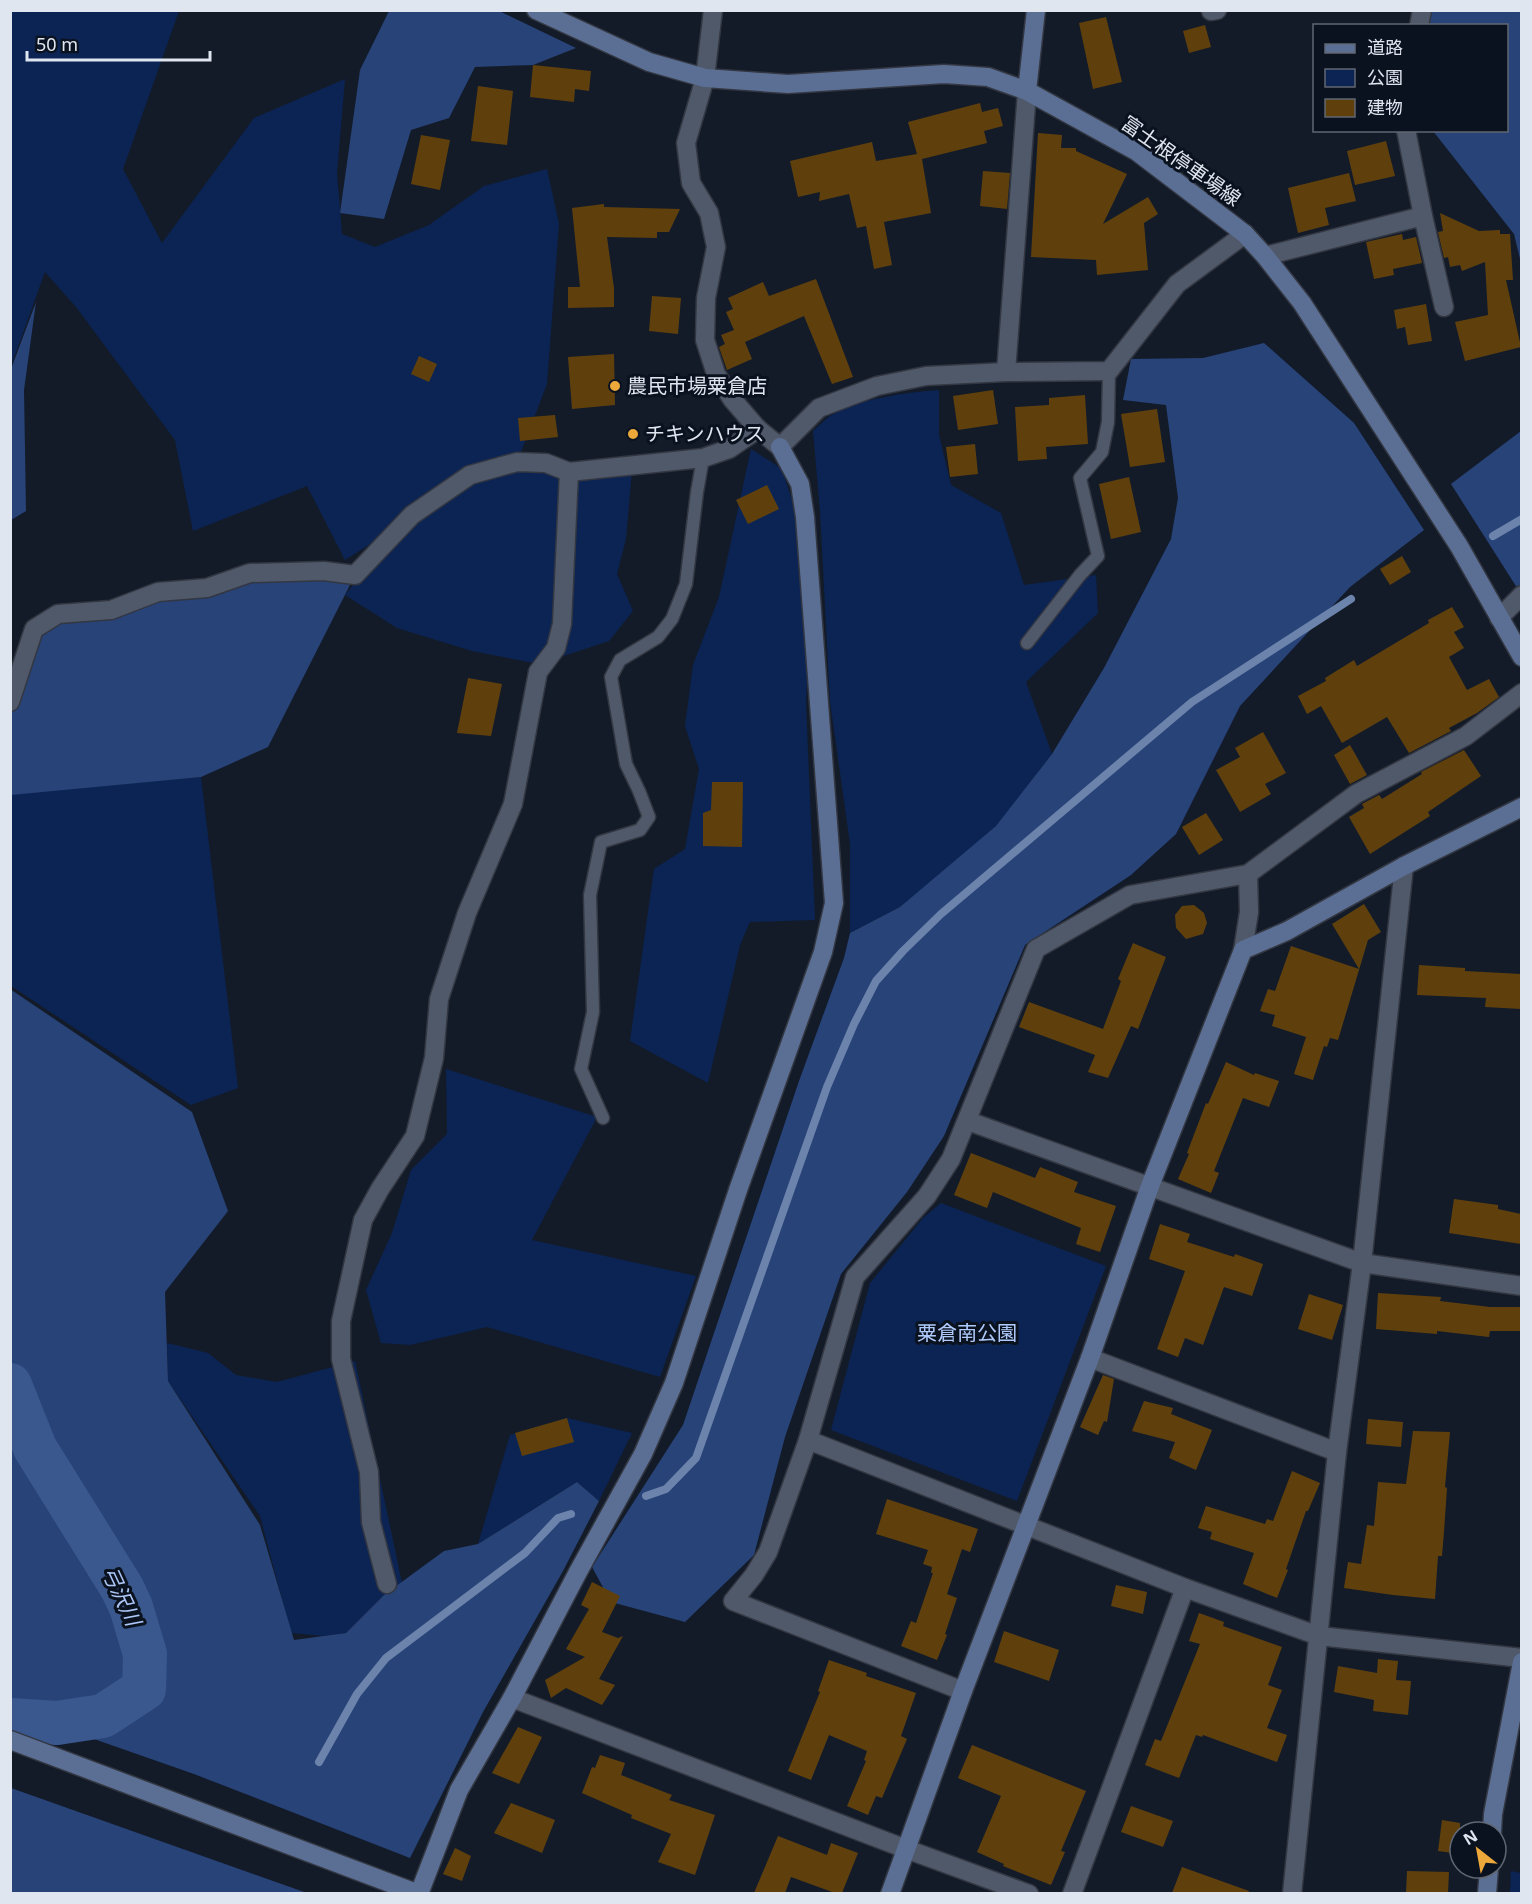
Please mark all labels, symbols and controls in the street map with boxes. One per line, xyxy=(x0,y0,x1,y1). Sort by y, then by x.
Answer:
scale bar xyxy=(27,24,210,62)
legend xyxy=(1313,24,1508,132)
text: 50 m xyxy=(36,32,78,56)
text: 道路 xyxy=(1367,35,1403,59)
text: 公園 xyxy=(1367,65,1403,89)
text: 建物 xyxy=(1367,95,1403,119)
street label: 富士根停車場線 xyxy=(1116,109,1246,212)
place label: 農民市場粟倉店 xyxy=(627,372,767,399)
marker: 農民市場粟倉店 xyxy=(608,379,622,393)
place label: チキンハウス xyxy=(645,420,764,447)
marker: チキンハウス xyxy=(626,427,640,441)
park label: 粟倉南公園 xyxy=(917,1319,1017,1346)
water label: 弓沢川 xyxy=(96,1561,149,1632)
north arrow xyxy=(1448,1820,1508,1880)
text: N xyxy=(1459,1824,1482,1850)

